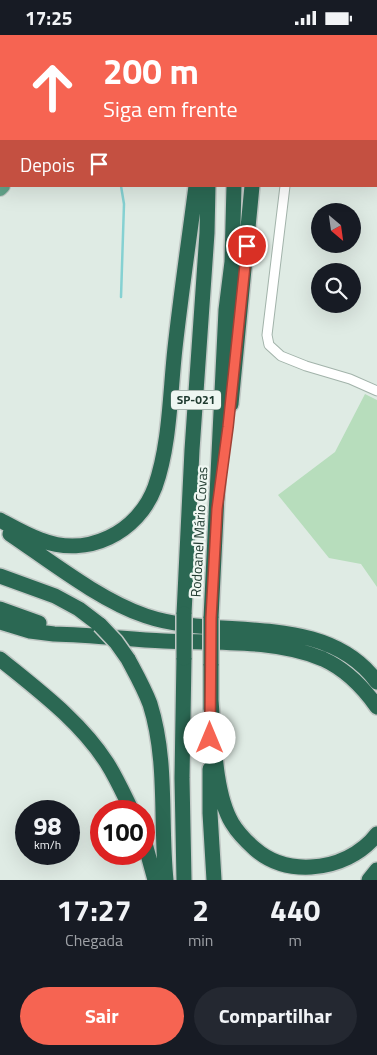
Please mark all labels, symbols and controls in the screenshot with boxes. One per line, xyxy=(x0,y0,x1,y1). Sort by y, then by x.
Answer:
text: 17:25 xyxy=(25,3,72,32)
text: 200 m xyxy=(103,44,199,98)
icon: ahead xyxy=(20,55,85,120)
text: Siga em frente xyxy=(103,92,238,126)
text: Depois xyxy=(20,150,75,179)
icon: arrive xyxy=(85,150,113,178)
north arrow xyxy=(311,203,361,253)
map controls xyxy=(311,203,361,313)
pin xyxy=(226,225,268,267)
icon: arrive xyxy=(233,232,261,260)
button: search xyxy=(311,263,361,313)
road number: SP-021 xyxy=(171,391,221,409)
street label: Rodoanel Mário Covas xyxy=(185,466,212,598)
position arrow xyxy=(183,711,235,763)
speed limit sign: 100 xyxy=(90,800,155,865)
text: 98 xyxy=(33,807,62,845)
text: km/h xyxy=(34,835,61,854)
text: 17:27 xyxy=(57,887,131,933)
text: 2 xyxy=(192,887,209,933)
text: 440 xyxy=(270,887,320,933)
text: Chegada xyxy=(65,928,123,952)
text: min xyxy=(188,928,213,952)
text: m xyxy=(289,928,302,952)
button: Sair xyxy=(20,987,184,1045)
button: Compartilhar xyxy=(194,987,357,1045)

